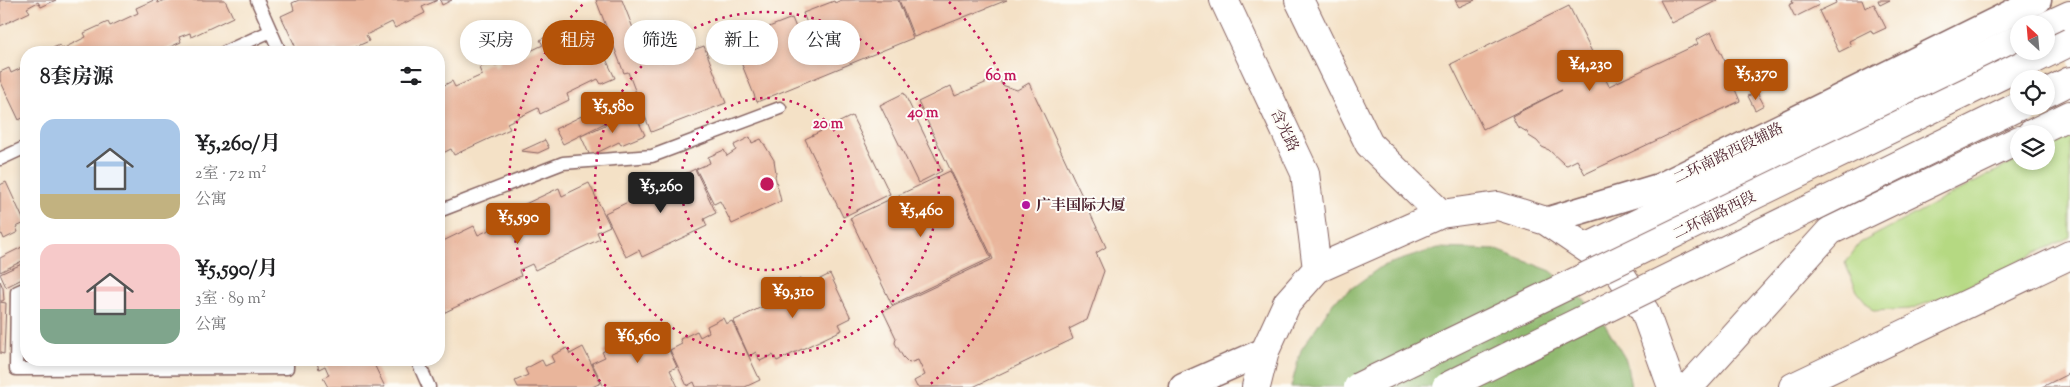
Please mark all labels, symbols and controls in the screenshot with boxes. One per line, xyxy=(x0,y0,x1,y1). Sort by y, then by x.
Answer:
north arrow xyxy=(2010,15,2055,60)
map controls xyxy=(2010,15,2055,170)
chip: 买房 xyxy=(460,20,532,65)
chip: 租房 xyxy=(542,20,614,65)
chip: 筛选 xyxy=(624,20,696,65)
chip: 新上 xyxy=(706,20,778,65)
chip: 公寓 xyxy=(788,20,860,65)
pin: ¥4,230 xyxy=(1549,49,1631,92)
text: ¥4,230 xyxy=(1568,54,1612,77)
pin: ¥5,370 xyxy=(1715,58,1797,101)
icon: filters xyxy=(397,62,425,90)
text: 8套房源 xyxy=(40,63,114,93)
text: ¥5,370 xyxy=(1735,63,1777,86)
text: 60 m xyxy=(986,66,1017,87)
button: locate xyxy=(2010,70,2055,115)
pin: ¥5,580 xyxy=(572,92,654,134)
text: ¥5,580 xyxy=(592,96,634,119)
text: 40 m xyxy=(907,103,939,124)
street label: 含光路 xyxy=(1265,106,1303,155)
text: 20 m xyxy=(813,114,844,135)
street label: 二环南路西段辅路 xyxy=(1670,119,1787,190)
button: layers xyxy=(2010,125,2055,170)
text: ¥5,260/月 xyxy=(195,130,281,160)
icon: home xyxy=(80,139,140,199)
text: 2室 · 72 m² xyxy=(195,163,267,186)
pin: ¥5,260 xyxy=(620,172,702,214)
centre of rings xyxy=(758,175,776,193)
text: ¥5,260 xyxy=(639,176,683,199)
street label: 二环南路西段 xyxy=(1670,187,1760,246)
text: 公寓 xyxy=(195,189,227,212)
pin: ¥5,460 xyxy=(880,196,962,238)
place label: 广丰国际大厦 xyxy=(1036,196,1126,217)
marker: 广丰国际大厦 xyxy=(1020,199,1032,211)
text: ¥5,460 xyxy=(899,200,943,223)
pin: ¥5,590 xyxy=(477,202,559,245)
text: ¥5,590 xyxy=(497,207,539,230)
text: ¥5,590/月 xyxy=(195,255,279,285)
icon: home xyxy=(80,264,140,324)
pin: ¥9,310 xyxy=(752,276,834,319)
text: ¥9,310 xyxy=(772,281,814,304)
text: 3室 · 89 m² xyxy=(195,288,266,311)
text: 公寓 xyxy=(195,314,227,337)
pin: ¥6,560 xyxy=(597,322,679,364)
text: ¥6,560 xyxy=(616,326,660,349)

